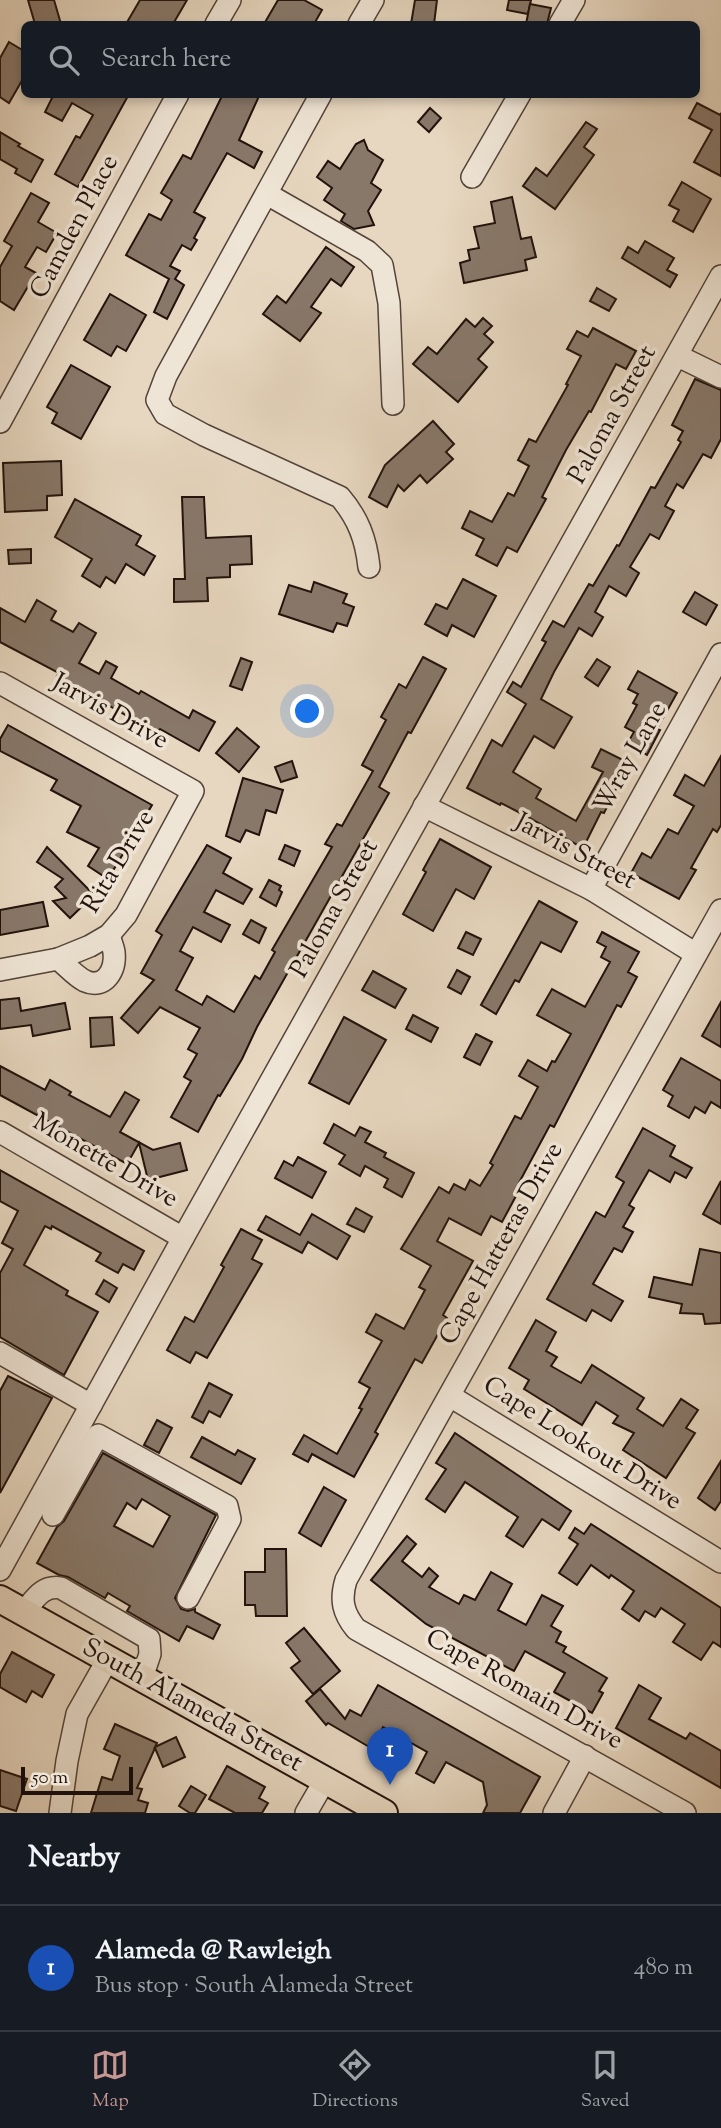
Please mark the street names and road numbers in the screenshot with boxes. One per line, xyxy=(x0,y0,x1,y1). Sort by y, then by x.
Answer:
street label: Camden Place xyxy=(21,148,129,306)
street label: Paloma Street xyxy=(560,339,666,491)
street label: Jarvis Drive xyxy=(43,664,175,759)
street label: Wray Lane xyxy=(585,696,677,820)
street label: Rita Drive xyxy=(74,803,164,921)
street label: Jarvis Street xyxy=(506,804,642,900)
street label: Paloma Street xyxy=(282,833,388,985)
street label: Monette Drive xyxy=(25,1104,185,1218)
street label: Cape Hatteras Drive xyxy=(431,1136,573,1352)
street label: Cape Lookout Drive xyxy=(475,1368,689,1520)
street label: Cape Romain Drive xyxy=(418,1620,630,1760)
street label: South Alameda Street xyxy=(75,1630,309,1782)

